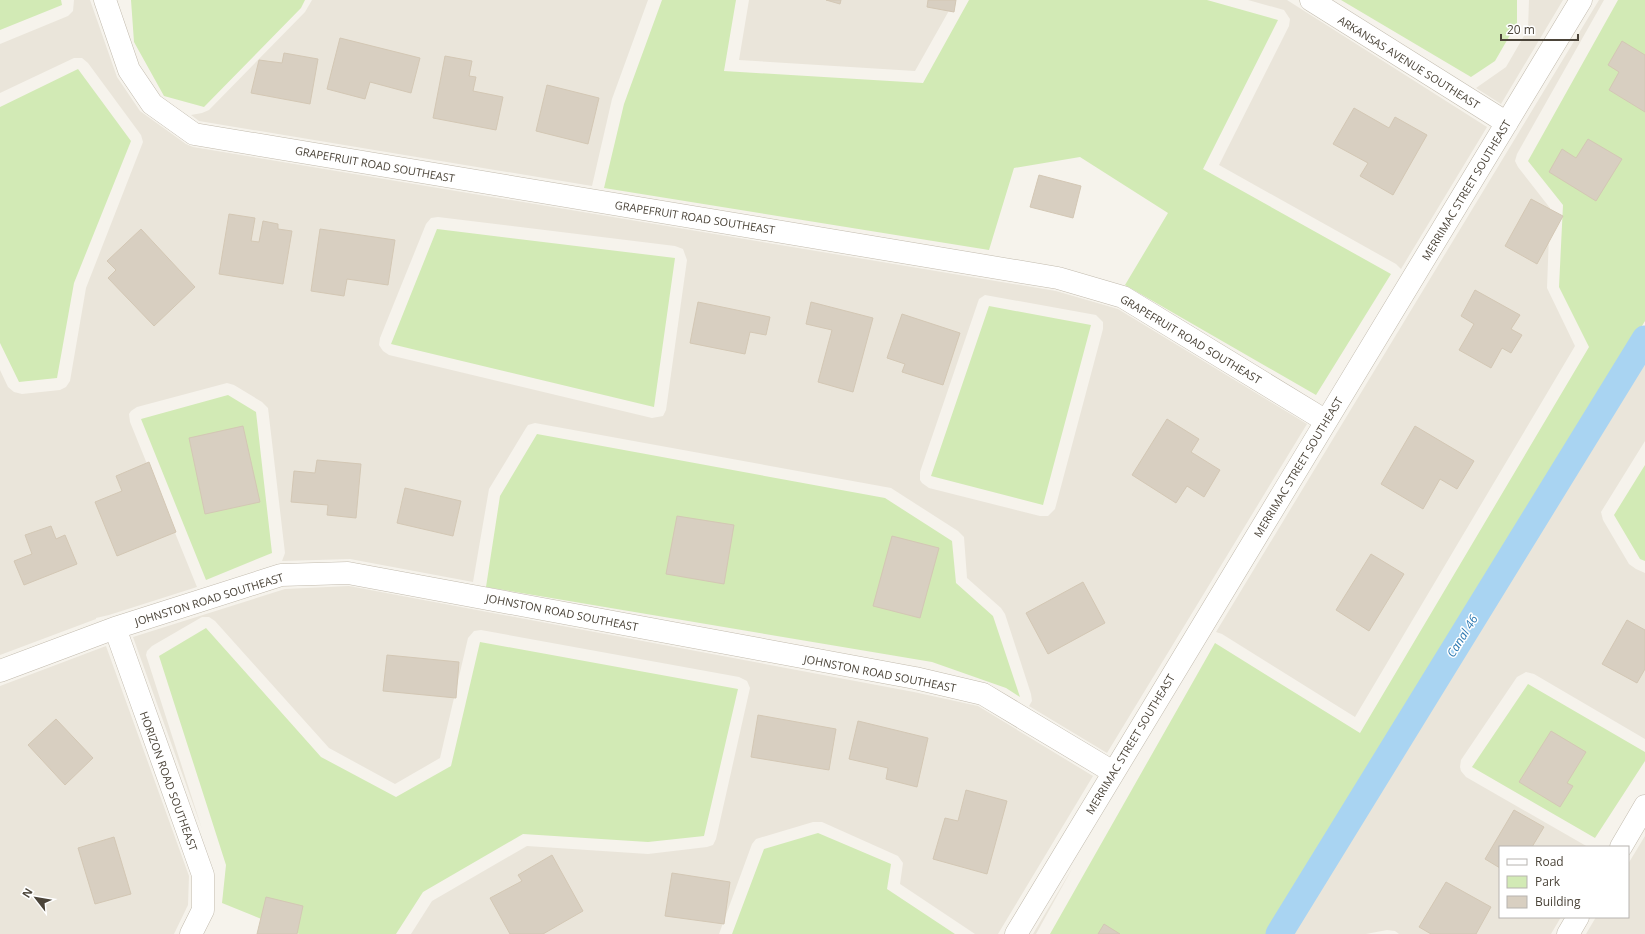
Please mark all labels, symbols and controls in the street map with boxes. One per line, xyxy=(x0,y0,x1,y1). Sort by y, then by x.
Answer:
street label: ARKANSAS AVENUE SOUTHEAST xyxy=(1335,12,1483,112)
scale bar xyxy=(1501,16,1578,42)
text: 20 m xyxy=(1507,21,1535,38)
street label: MERRIMAC STREET SOUTHEAST xyxy=(1418,117,1514,263)
street label: GRAPEFRUIT ROAD SOUTHEAST xyxy=(294,143,456,185)
street label: GRAPEFRUIT ROAD SOUTHEAST xyxy=(614,197,776,237)
street label: GRAPEFRUIT ROAD SOUTHEAST xyxy=(1118,291,1264,387)
street label: MERRIMAC STREET SOUTHEAST xyxy=(1250,394,1346,540)
street label: JOHNSTON ROAD SOUTHEAST xyxy=(132,569,285,629)
street label: JOHNSTON ROAD SOUTHEAST xyxy=(484,590,639,634)
water label: Canal 46 xyxy=(1442,611,1482,660)
street label: JOHNSTON ROAD SOUTHEAST xyxy=(802,651,957,695)
street label: MERRIMAC STREET SOUTHEAST xyxy=(1082,671,1178,817)
street label: HORIZON ROAD SOUTHEAST xyxy=(137,709,201,853)
legend xyxy=(1499,846,1629,918)
text: Road xyxy=(1535,853,1564,870)
text: Park xyxy=(1535,873,1561,890)
north arrow xyxy=(16,878,56,918)
text: N xyxy=(18,885,36,900)
text: Building xyxy=(1535,893,1581,910)

